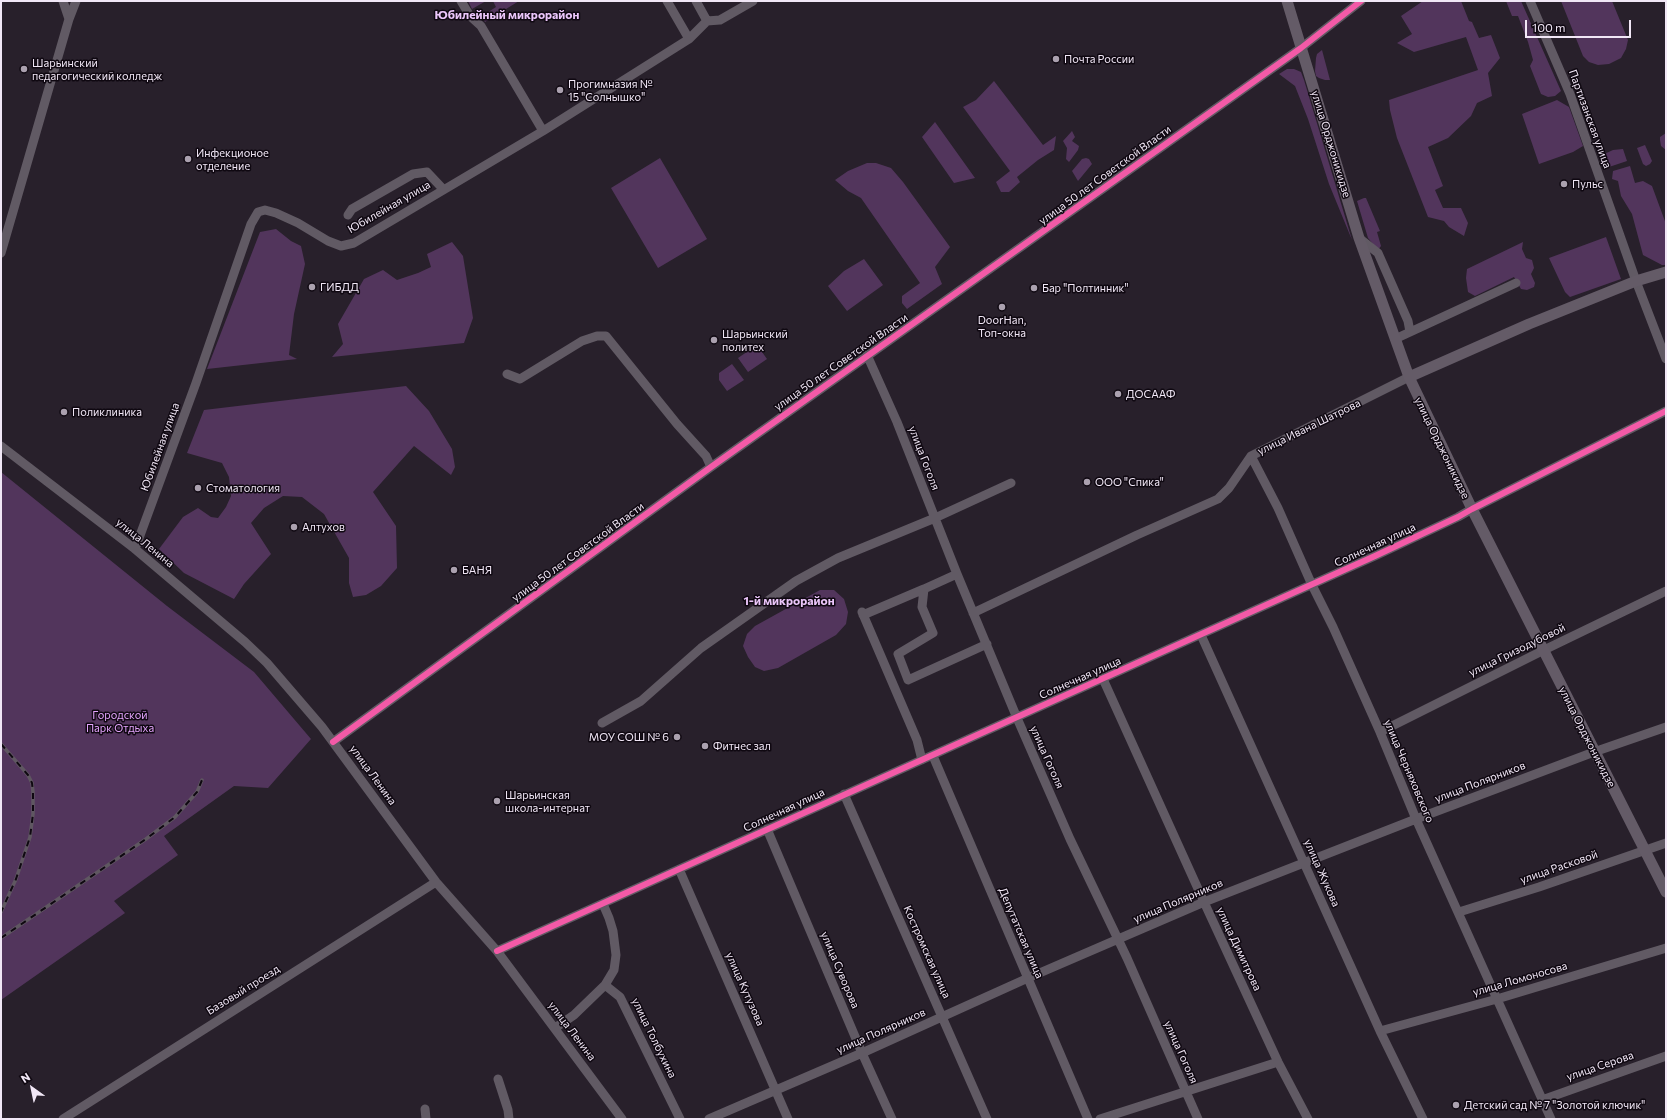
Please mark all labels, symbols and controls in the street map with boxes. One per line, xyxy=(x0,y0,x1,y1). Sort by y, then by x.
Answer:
district label: Юбилейный микрорайон xyxy=(435,8,579,22)
scale bar xyxy=(1527,12,1633,38)
text: 100 m xyxy=(1532,20,1566,34)
place label: Почта России xyxy=(1064,52,1134,66)
marker: Почта России xyxy=(1051,54,1061,64)
place label: Шарьинский педагогический колледж xyxy=(32,56,162,82)
marker: Шарьинский педагогический колледж xyxy=(19,64,29,74)
street label: Партизанская улица xyxy=(1566,68,1614,170)
place label: Прогимназия № 15 "Солнышко" xyxy=(568,77,653,103)
marker: Прогимназия № 15 "Солнышко" xyxy=(555,85,565,95)
street label: улица Орджоникидзе xyxy=(1308,89,1354,199)
street label: улица 50 лет Советской Власти xyxy=(1036,123,1174,227)
place label: Инфекционое отделение xyxy=(196,146,269,172)
marker: Инфекционое отделение xyxy=(183,154,193,164)
place label: Пульс xyxy=(1572,177,1603,191)
street label: Юбилейная улица xyxy=(345,178,433,236)
marker: Пульс xyxy=(1559,179,1569,189)
place label: ГИБДД xyxy=(320,280,359,294)
place label: Бар "Полтинник" xyxy=(1042,281,1129,295)
marker: ГИБДД xyxy=(307,282,317,292)
marker: Бар "Полтинник" xyxy=(1029,283,1039,293)
marker: DoorHan, Топ-окна xyxy=(997,302,1007,312)
street label: улица 50 лет Советской Власти xyxy=(772,311,910,413)
place label: DoorHan, Топ-окна xyxy=(978,313,1026,339)
place label: Шарьинский политех xyxy=(722,327,788,353)
marker: Шарьинский политех xyxy=(709,335,719,345)
place label: ДОСААФ xyxy=(1126,387,1175,401)
marker: ДОСААФ xyxy=(1113,389,1123,399)
street label: улица Орджоникидзе xyxy=(1412,395,1472,501)
street label: улица Ивана Шатрова xyxy=(1255,396,1363,458)
street label: Юбилейная улица xyxy=(138,401,182,493)
place label: Поликлиника xyxy=(72,405,142,419)
marker: Поликлиника xyxy=(59,407,69,417)
street label: улица Гоголя xyxy=(906,424,942,492)
place label: ООО "Спика" xyxy=(1095,475,1164,489)
marker: ООО "Спика" xyxy=(1082,477,1092,487)
place label: Стоматология xyxy=(206,481,280,495)
marker: Стоматология xyxy=(193,483,203,493)
street label: улица 50 лет Советской Власти xyxy=(509,500,647,604)
street label: улица Ленина xyxy=(113,516,177,570)
place label: Алтухов xyxy=(302,520,345,534)
street label: Солнечная улица xyxy=(1332,520,1418,570)
marker: Алтухов xyxy=(289,522,299,532)
place label: БАНЯ xyxy=(462,563,492,577)
marker: БАНЯ xyxy=(449,565,459,575)
district label: 1-й микрорайон xyxy=(743,594,835,608)
street label: улица Гризодубовой xyxy=(1466,621,1568,679)
street label: Солнечная улица xyxy=(1037,654,1123,702)
street label: улица Орджоникидзе xyxy=(1556,684,1618,790)
park label: Городской Парк Отдыха xyxy=(86,708,154,734)
street label: улица Черняховского xyxy=(1381,717,1437,825)
street label: улица Гоголя xyxy=(1027,723,1067,791)
place label: МОУ СОШ № 6 xyxy=(589,730,669,744)
marker: МОУ СОШ № 6 xyxy=(672,732,682,742)
place label: Фитнес зал xyxy=(713,739,771,753)
marker: Фитнес зал xyxy=(700,741,710,751)
street label: улица Ленина xyxy=(347,742,399,808)
street label: улица Полярников xyxy=(1433,759,1527,805)
street label: Солнечная улица xyxy=(741,785,827,835)
place label: Шарьинская школа-интернат xyxy=(505,788,590,814)
marker: Шарьинская школа-интернат xyxy=(492,796,502,806)
street label: улица Жукова xyxy=(1301,837,1343,909)
street label: улица Расковой xyxy=(1518,848,1600,886)
street label: улица Полярников xyxy=(1131,876,1225,926)
street label: Депутатская улица xyxy=(996,886,1046,980)
street label: Костромская улица xyxy=(901,904,953,1000)
street label: улица Димитрова xyxy=(1214,905,1264,993)
street label: улица Суворова xyxy=(818,930,862,1010)
street label: улица Кутузова xyxy=(723,950,767,1028)
street label: улица Ломоносова xyxy=(1471,959,1569,999)
street label: Базовый проезд xyxy=(204,962,282,1018)
street label: улица Толбухина xyxy=(629,996,679,1080)
street label: улица Ленина xyxy=(545,999,599,1063)
street label: улица Полярников xyxy=(834,1005,928,1057)
street label: улица Гоголя xyxy=(1161,1018,1201,1086)
street label: улица Серова xyxy=(1565,1048,1635,1084)
north arrow xyxy=(12,1068,52,1108)
text: N xyxy=(18,1070,32,1085)
place label: Детский сад № 7 "Золотой ключик" xyxy=(1464,1098,1645,1112)
marker: Детский сад № 7 "Золотой ключик" xyxy=(1451,1100,1461,1110)

